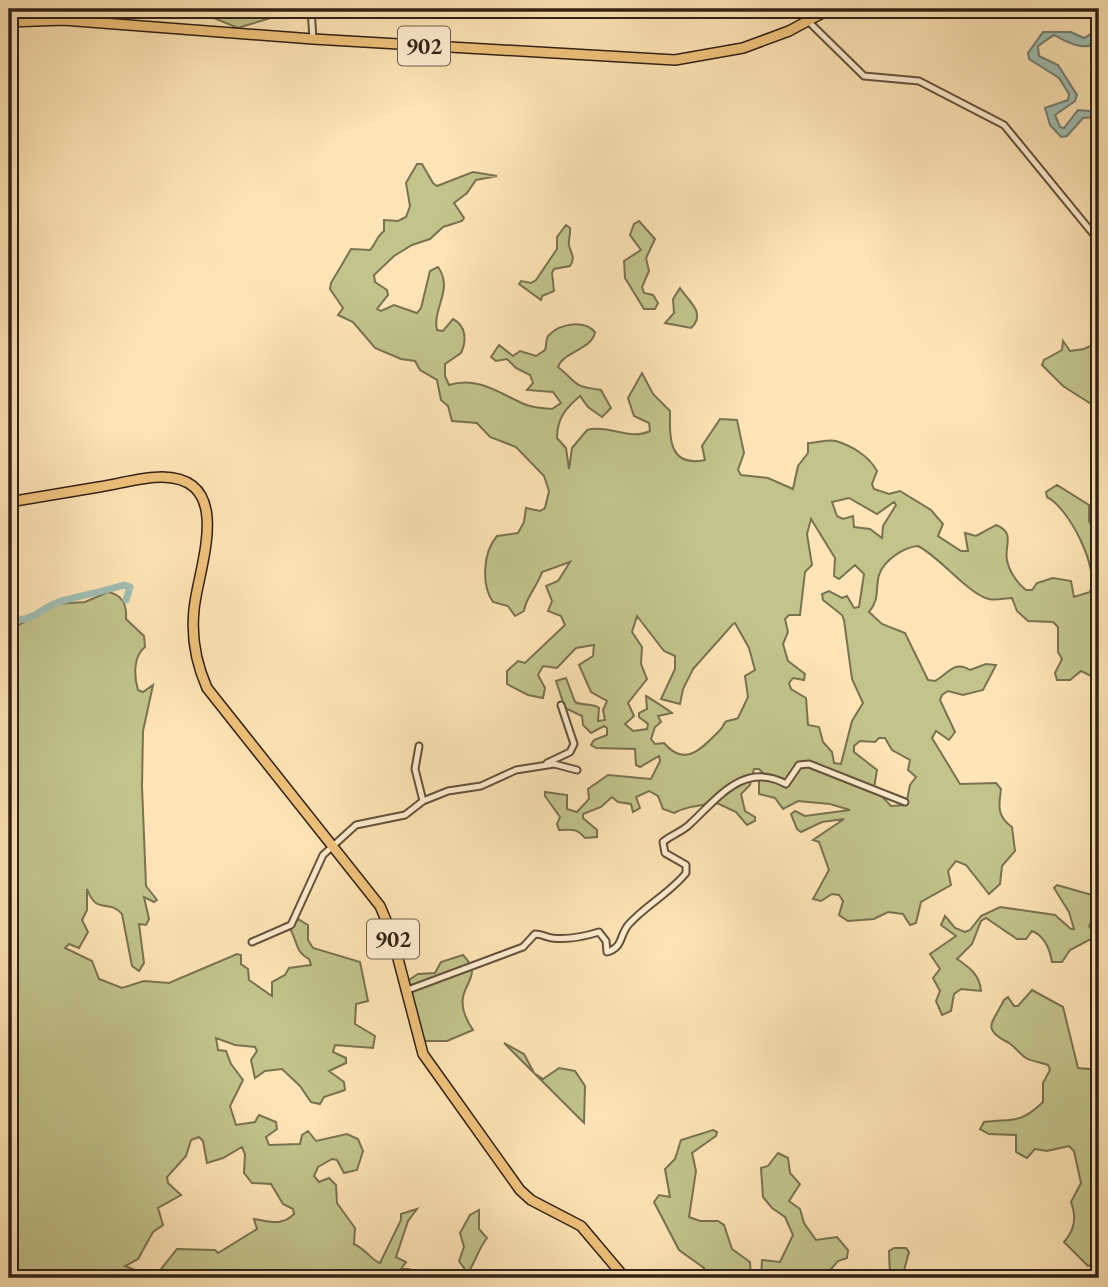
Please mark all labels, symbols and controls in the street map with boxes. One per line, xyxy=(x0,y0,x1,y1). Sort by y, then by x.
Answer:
road number: 902 xyxy=(398,26,450,66)
road number: 902 xyxy=(367,920,419,958)

